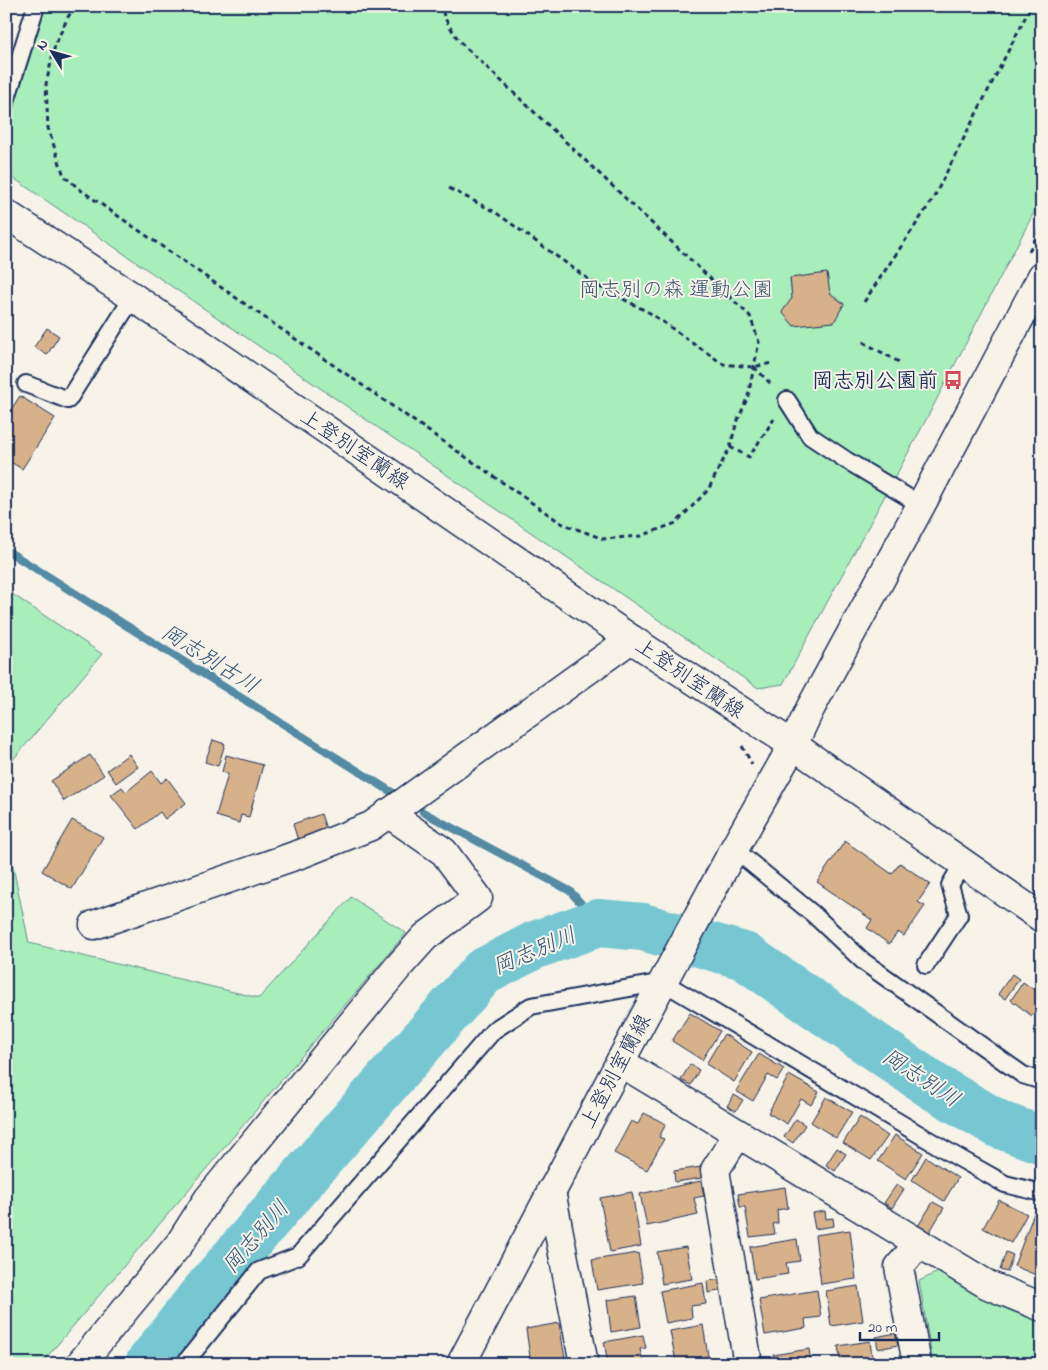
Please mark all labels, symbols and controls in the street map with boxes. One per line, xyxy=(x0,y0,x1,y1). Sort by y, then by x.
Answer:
north arrow xyxy=(28,28,78,78)
text: N xyxy=(32,35,54,55)
park label: 岡志別の森 運動公園 xyxy=(579,276,773,306)
place label: 岡志別公園前 xyxy=(812,367,938,397)
bus stop icon: 岡志別公園前 xyxy=(942,369,964,391)
street label: 上登別室蘭線 xyxy=(293,403,414,498)
water label: 岡志別古川 xyxy=(154,618,265,703)
street label: 上登別室蘭線 xyxy=(628,632,749,727)
water label: 岡志別川 xyxy=(488,921,582,985)
street label: 上登別室蘭線 xyxy=(574,1009,660,1135)
water label: 岡志別川 xyxy=(875,1042,966,1117)
water label: 岡志別川 xyxy=(216,1194,298,1282)
scale bar xyxy=(860,1310,939,1342)
text: 20 m xyxy=(868,1317,898,1339)

